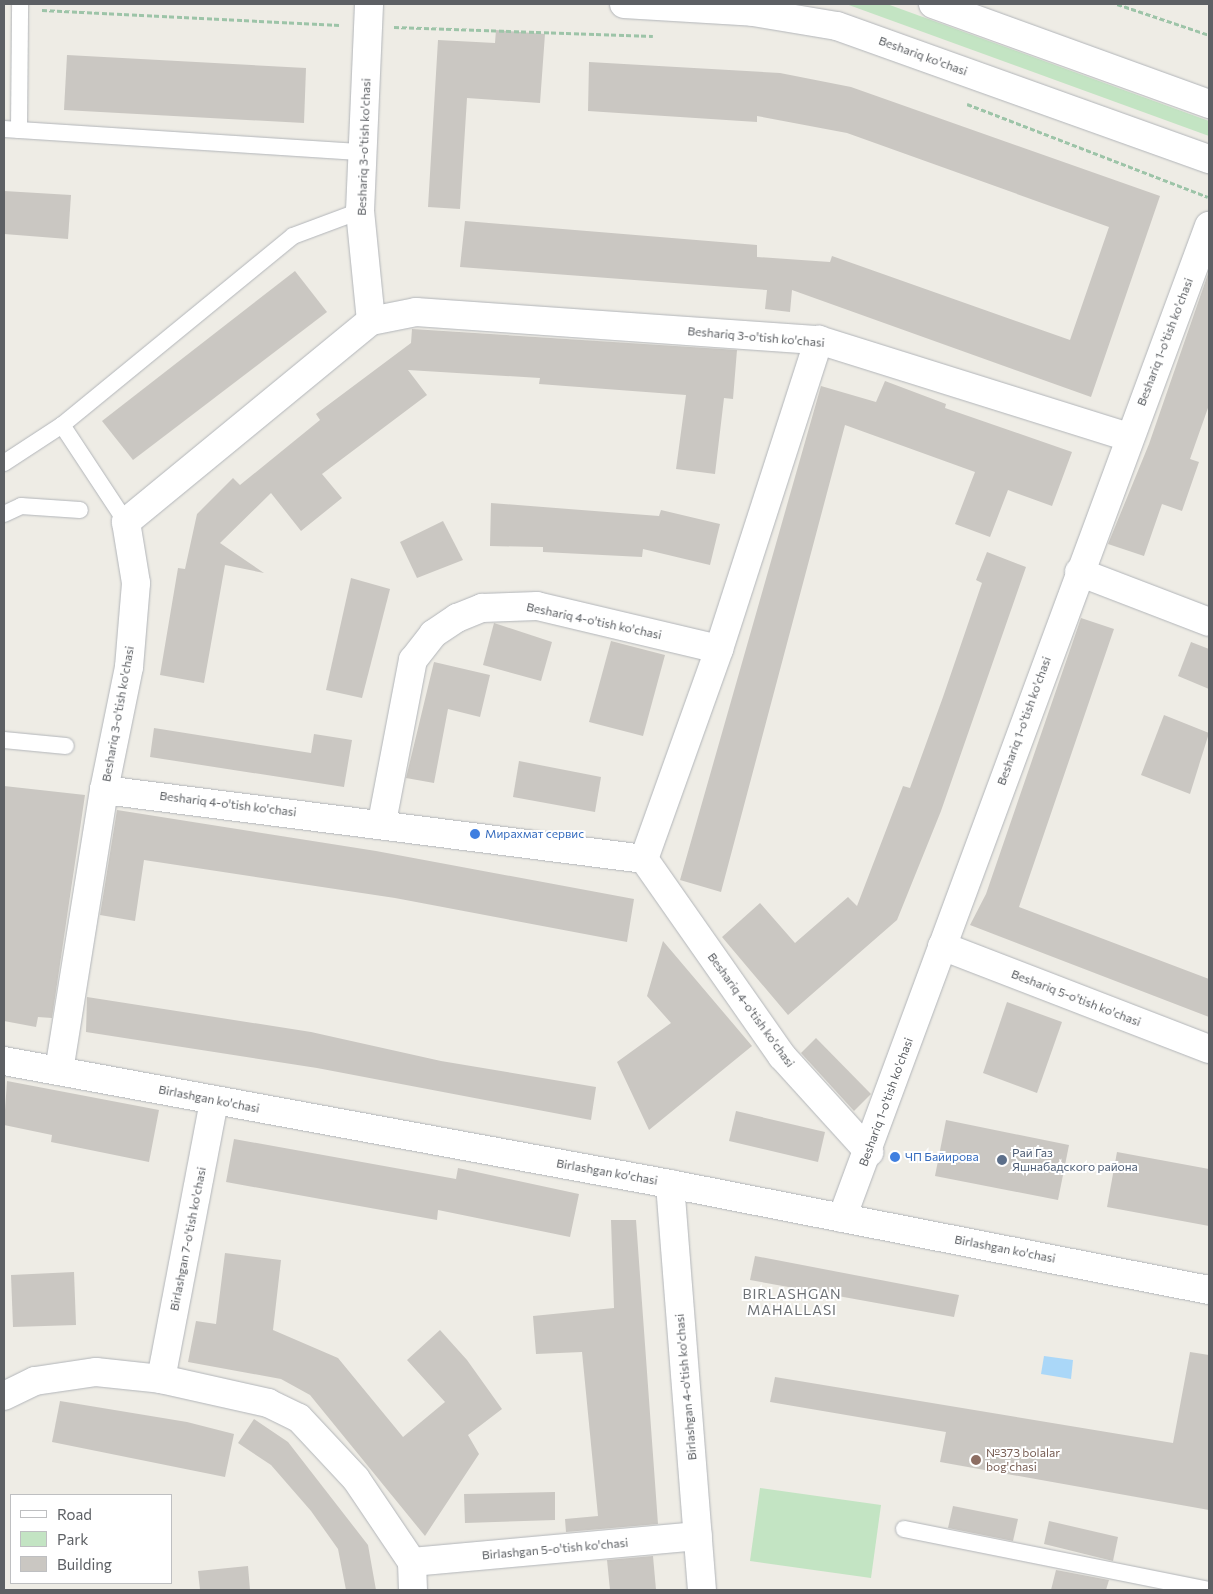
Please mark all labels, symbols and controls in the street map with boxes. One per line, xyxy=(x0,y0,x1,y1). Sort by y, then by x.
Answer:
street label: Beshariq ko'chasi xyxy=(877,33,969,79)
street label: Beshariq 3-o'tish ko'chasi xyxy=(354,78,374,216)
street label: Beshariq 1-o'tish ko'chasi xyxy=(1134,276,1196,408)
street label: Beshariq 3-o'tish ko'chasi xyxy=(687,324,825,350)
street label: Beshariq 4-o'tish ko'chasi xyxy=(525,600,663,642)
street label: Beshariq 3-o'tish ko'chasi xyxy=(99,645,137,783)
street label: Beshariq 1-o'tish ko'chasi xyxy=(994,655,1054,787)
street label: Beshariq 4-o'tish ko'chasi xyxy=(159,788,297,820)
place label: Мирахмат сервис xyxy=(485,827,584,841)
marker: Мирахмат сервис xyxy=(469,828,481,840)
street label: Beshariq 4-o'tish ko'chasi xyxy=(705,950,797,1070)
street label: Beshariq 5-o'tish ko'chasi xyxy=(1009,967,1143,1029)
street label: Beshariq 1-o'tish ko'chasi xyxy=(856,1036,916,1168)
street label: Birlashgan ko'chasi xyxy=(157,1082,261,1116)
place label: Рай Газ Яшнабадского района xyxy=(1012,1146,1138,1174)
place label: ЧП Байирова xyxy=(905,1150,979,1164)
marker: ЧП Байирова xyxy=(889,1151,901,1163)
marker: Рай Газ Яшнабадского района xyxy=(996,1154,1008,1166)
street label: Birlashgan ko'chasi xyxy=(555,1156,659,1188)
street label: Birlashgan 7-o'tish ko'chasi xyxy=(167,1166,209,1312)
street label: Birlashgan ko'chasi xyxy=(953,1232,1057,1266)
district label: BIRLASHGAN MAHALLASI xyxy=(741,1286,843,1318)
street label: Birlashgan 4-o'tish ko'chasi xyxy=(672,1313,700,1461)
place label: №373 bolalar bog'chasi xyxy=(986,1446,1060,1474)
marker: №373 bolalar bog'chasi xyxy=(970,1454,982,1466)
legend xyxy=(10,1494,172,1584)
text: Road xyxy=(57,1505,92,1523)
text: Park xyxy=(57,1530,88,1548)
street label: Birlashgan 5-o'tish ko'chasi xyxy=(481,1535,629,1563)
text: Building xyxy=(57,1555,112,1573)

